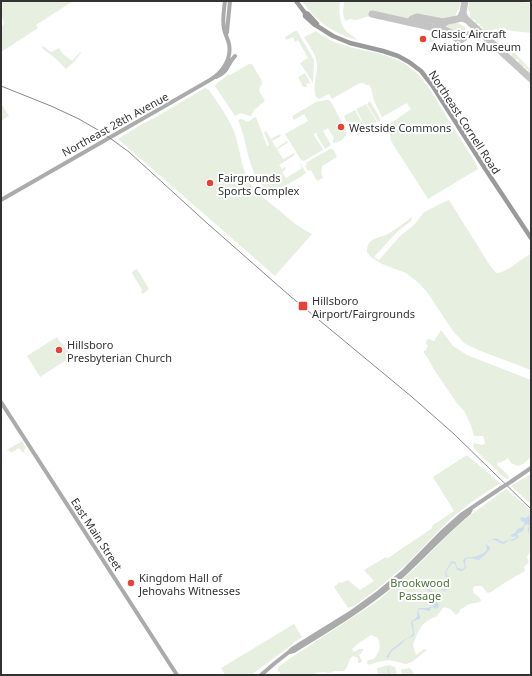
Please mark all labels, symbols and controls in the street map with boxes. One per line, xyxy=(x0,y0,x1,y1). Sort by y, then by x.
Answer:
place label: Classic Aircraft Aviation Museum xyxy=(431,26,521,54)
marker: Classic Aircraft Aviation Museum xyxy=(418,34,428,44)
street label: Northeast Cornell Road xyxy=(426,67,504,177)
street label: Northeast 28th Avenue xyxy=(59,88,171,160)
place label: Westside Commons xyxy=(349,120,451,135)
marker: Westside Commons xyxy=(336,122,346,132)
place label: Fairgrounds Sports Complex xyxy=(218,170,300,198)
marker: Fairgrounds Sports Complex xyxy=(205,178,215,188)
place label: Hillsboro Airport/Fairgrounds xyxy=(312,293,415,321)
marker: Hillsboro Airport/Fairgrounds xyxy=(297,300,309,312)
place label: Hillsboro Presbyterian Church xyxy=(67,337,172,365)
marker: Hillsboro Presbyterian Church xyxy=(54,345,64,355)
street label: East Main Street xyxy=(68,495,126,573)
place label: Kingdom Hall of Jehovahs Witnesses xyxy=(138,570,240,598)
park label: Brookwood Passage xyxy=(390,575,450,603)
marker: Kingdom Hall of Jehovahs Witnesses xyxy=(126,578,136,588)

